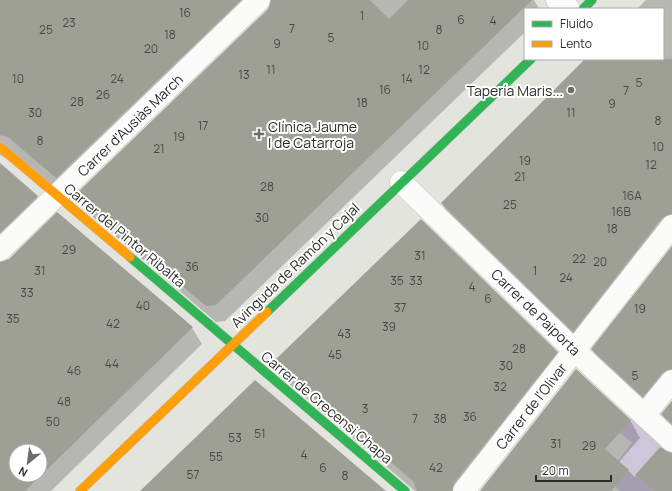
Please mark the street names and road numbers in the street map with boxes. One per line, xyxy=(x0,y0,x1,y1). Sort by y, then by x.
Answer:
street label: Carrer d'Ausiàs March xyxy=(73,70,187,180)
street label: Carrer del Pintor Ribalta xyxy=(60,179,190,291)
street label: Avinguda de Ramón y Cajal xyxy=(226,198,364,332)
street label: Carrer de Paiporta xyxy=(487,264,585,360)
street label: Carrer de Crecensi Chapa xyxy=(257,347,397,467)
street label: Carrer de l'Olivar xyxy=(491,359,571,453)

